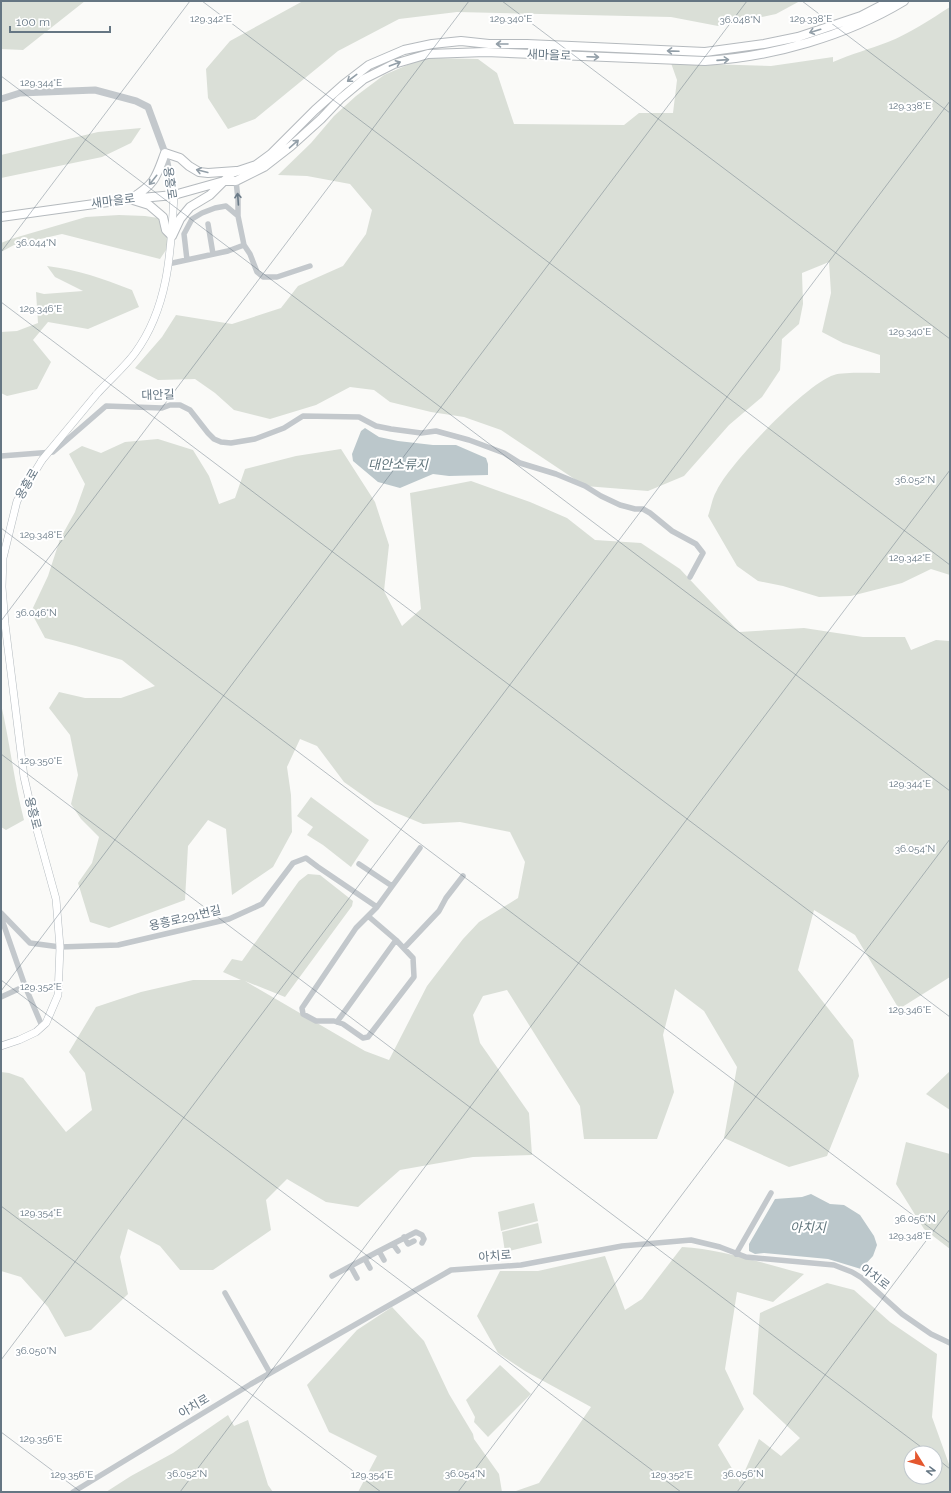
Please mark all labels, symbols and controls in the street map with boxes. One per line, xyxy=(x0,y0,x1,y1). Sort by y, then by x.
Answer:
scale bar xyxy=(10,8,110,34)
text: 129.342°E xyxy=(190,13,232,24)
text: 129.340°E xyxy=(490,13,532,24)
text: 129.338°E xyxy=(790,13,832,24)
text: 36.048°N xyxy=(719,14,761,25)
text: 100 m xyxy=(16,15,50,29)
one-way arrow xyxy=(809,28,822,35)
one-way arrow xyxy=(496,40,509,48)
street label: 새마을로 xyxy=(527,47,571,63)
one-way arrow xyxy=(667,47,680,55)
one-way arrow xyxy=(586,53,599,60)
one-way arrow xyxy=(716,56,729,63)
one-way arrow xyxy=(388,60,401,67)
one-way arrow xyxy=(347,74,358,82)
text: 129.344°E xyxy=(20,77,62,88)
text: 129.338°E xyxy=(889,100,931,111)
one-way arrow xyxy=(288,139,299,148)
street label: 용흥로 xyxy=(161,166,179,200)
one-way arrow xyxy=(195,167,208,175)
one-way arrow xyxy=(149,175,158,186)
street label: 새마을로 xyxy=(90,191,136,211)
one-way arrow xyxy=(234,193,241,206)
text: 36.044°N xyxy=(16,237,56,248)
text: 129.346°E xyxy=(20,303,62,314)
text: 129.340°E xyxy=(889,326,931,337)
street label: 대안길 xyxy=(141,387,175,403)
water label: 대안소류지 xyxy=(368,457,429,472)
street label: 용흥로 xyxy=(13,466,41,502)
text: 36.052°N xyxy=(895,474,935,485)
text: 129.348°E xyxy=(20,529,62,540)
text: 129.342°E xyxy=(889,552,931,563)
text: 36.046°N xyxy=(15,607,57,618)
text: 129.350°E xyxy=(20,755,62,766)
text: 129.344°E xyxy=(889,778,931,789)
street label: 용흥로 xyxy=(22,795,44,831)
text: 36.054°N xyxy=(895,843,935,854)
street label: 용흥로291번길 xyxy=(148,903,222,933)
text: 129.352°E xyxy=(20,981,62,992)
text: 129.346°E xyxy=(889,1004,931,1015)
text: 129.354°E xyxy=(20,1207,62,1218)
text: 36.056°N xyxy=(894,1213,936,1224)
water label: 아치지 xyxy=(790,1220,827,1235)
text: 129.348°E xyxy=(889,1230,931,1241)
street label: 아치로 xyxy=(478,1248,512,1264)
street label: 아치로 xyxy=(858,1261,892,1293)
text: 36.050°N xyxy=(15,1345,57,1356)
street label: 아치로 xyxy=(176,1391,212,1421)
text: 129.356°E xyxy=(20,1433,62,1444)
north arrow xyxy=(903,1445,943,1485)
text: N xyxy=(923,1463,938,1478)
text: 36.052°N xyxy=(167,1468,207,1479)
text: 36.054°N xyxy=(445,1468,485,1479)
text: 36.056°N xyxy=(722,1468,764,1479)
text: 129.356°E xyxy=(51,1469,93,1480)
text: 129.354°E xyxy=(351,1469,393,1480)
text: 129.352°E xyxy=(651,1469,693,1480)

